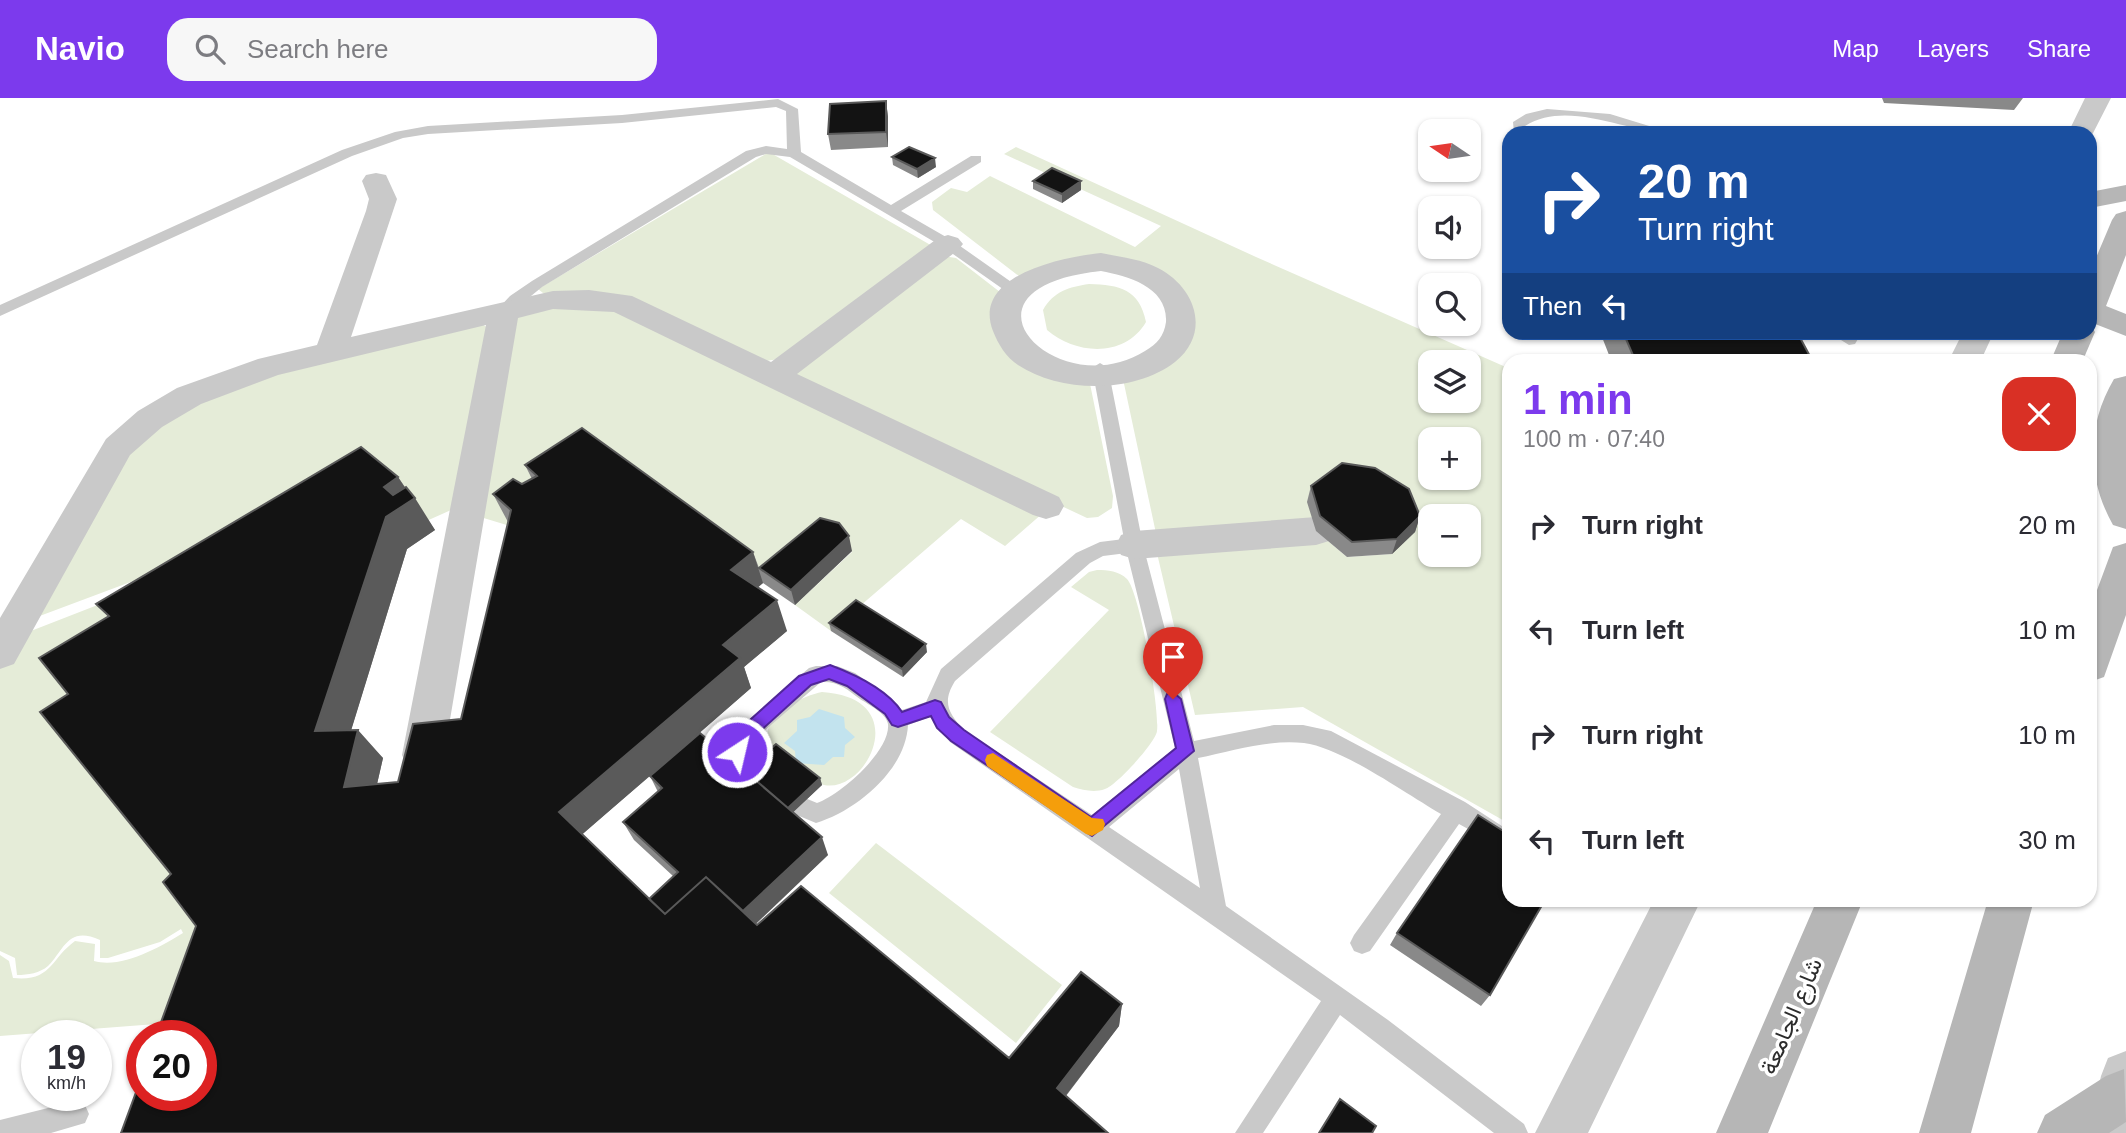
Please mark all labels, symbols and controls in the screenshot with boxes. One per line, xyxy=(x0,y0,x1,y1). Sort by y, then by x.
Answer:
search box xyxy=(167,18,657,81)
text: Navio xyxy=(35,30,125,67)
icon: search xyxy=(191,30,229,68)
text: Search here xyxy=(247,34,389,64)
text: Map xyxy=(1832,35,1879,62)
text: Layers xyxy=(1917,35,1989,62)
text: Share xyxy=(2027,35,2091,62)
north arrow xyxy=(1418,119,1480,182)
map controls xyxy=(1418,119,1481,567)
icon: right xyxy=(1523,154,1614,245)
text: 20 m xyxy=(1638,154,1750,208)
button: sound xyxy=(1418,196,1481,259)
text: Turn right xyxy=(1638,211,1774,247)
button: search xyxy=(1418,273,1481,336)
icon: left xyxy=(1596,287,1634,325)
text: Then xyxy=(1523,291,1582,321)
button: layers xyxy=(1418,350,1481,413)
text: 1 min xyxy=(1523,376,1633,423)
button: close xyxy=(2002,377,2076,451)
text: 100 m · 07:40 xyxy=(1523,426,1665,452)
button: + xyxy=(1418,427,1481,490)
button: − xyxy=(1418,504,1481,567)
icon: right xyxy=(1523,507,1561,545)
text: Turn right xyxy=(1582,510,1703,540)
text: 20 m xyxy=(2018,510,2076,540)
icon: left xyxy=(1523,612,1561,650)
text: Turn left xyxy=(1582,615,1684,645)
text: 10 m xyxy=(2018,615,2076,645)
pin xyxy=(1143,627,1203,699)
icon: arrive xyxy=(1154,638,1192,676)
position arrow xyxy=(700,715,774,789)
icon: right xyxy=(1523,717,1561,755)
text: Turn right xyxy=(1582,720,1703,750)
text: 10 m xyxy=(2018,720,2076,750)
icon: left xyxy=(1523,822,1561,860)
text: Turn left xyxy=(1582,825,1684,855)
text: 30 m xyxy=(2018,825,2076,855)
street label: شارع الجامعة xyxy=(1755,954,1830,1079)
speed limit sign: 20 xyxy=(126,1020,217,1111)
text: 19 xyxy=(47,1037,86,1076)
text: km/h xyxy=(47,1073,86,1093)

